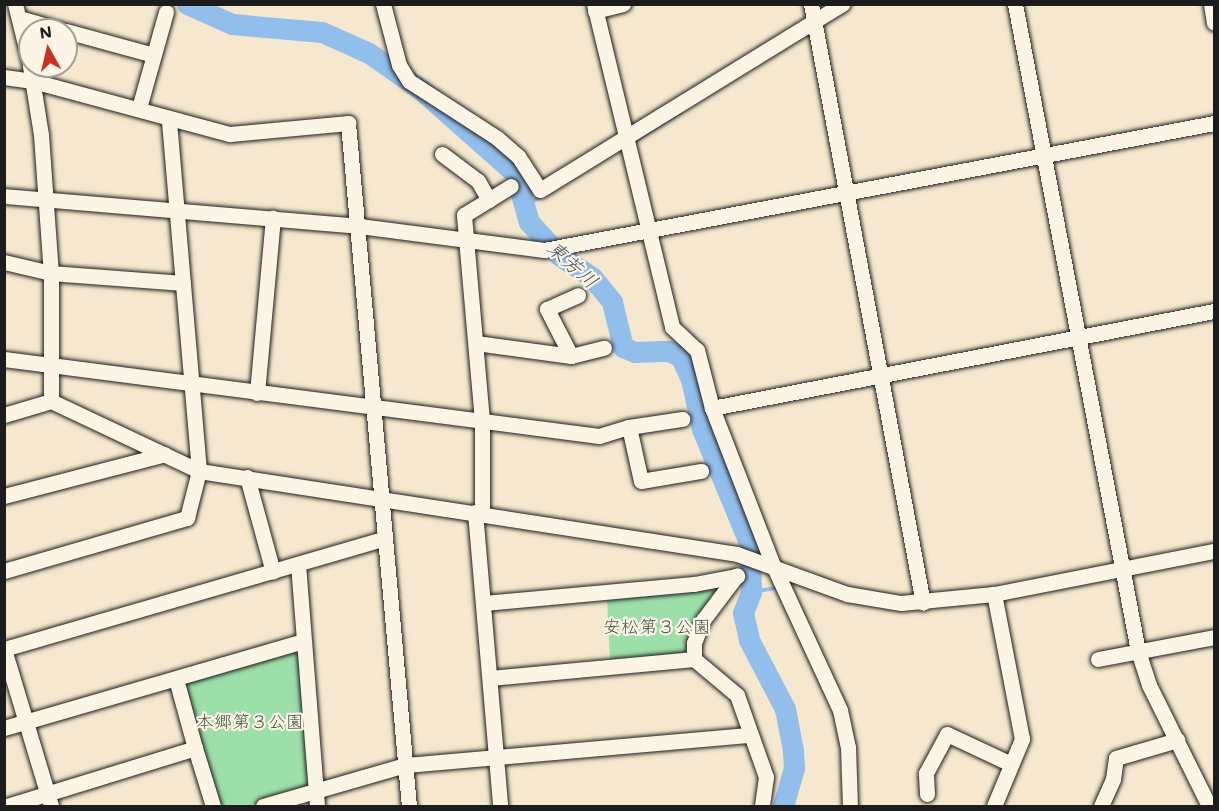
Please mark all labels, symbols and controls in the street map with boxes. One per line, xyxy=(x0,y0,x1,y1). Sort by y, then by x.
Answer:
north arrow xyxy=(18,18,78,78)
text: N xyxy=(38,20,53,43)
water label: 東芳川 xyxy=(543,235,603,293)
park label: 安松第３公園 xyxy=(603,615,711,637)
park label: 本郷第３公園 xyxy=(196,710,304,732)

